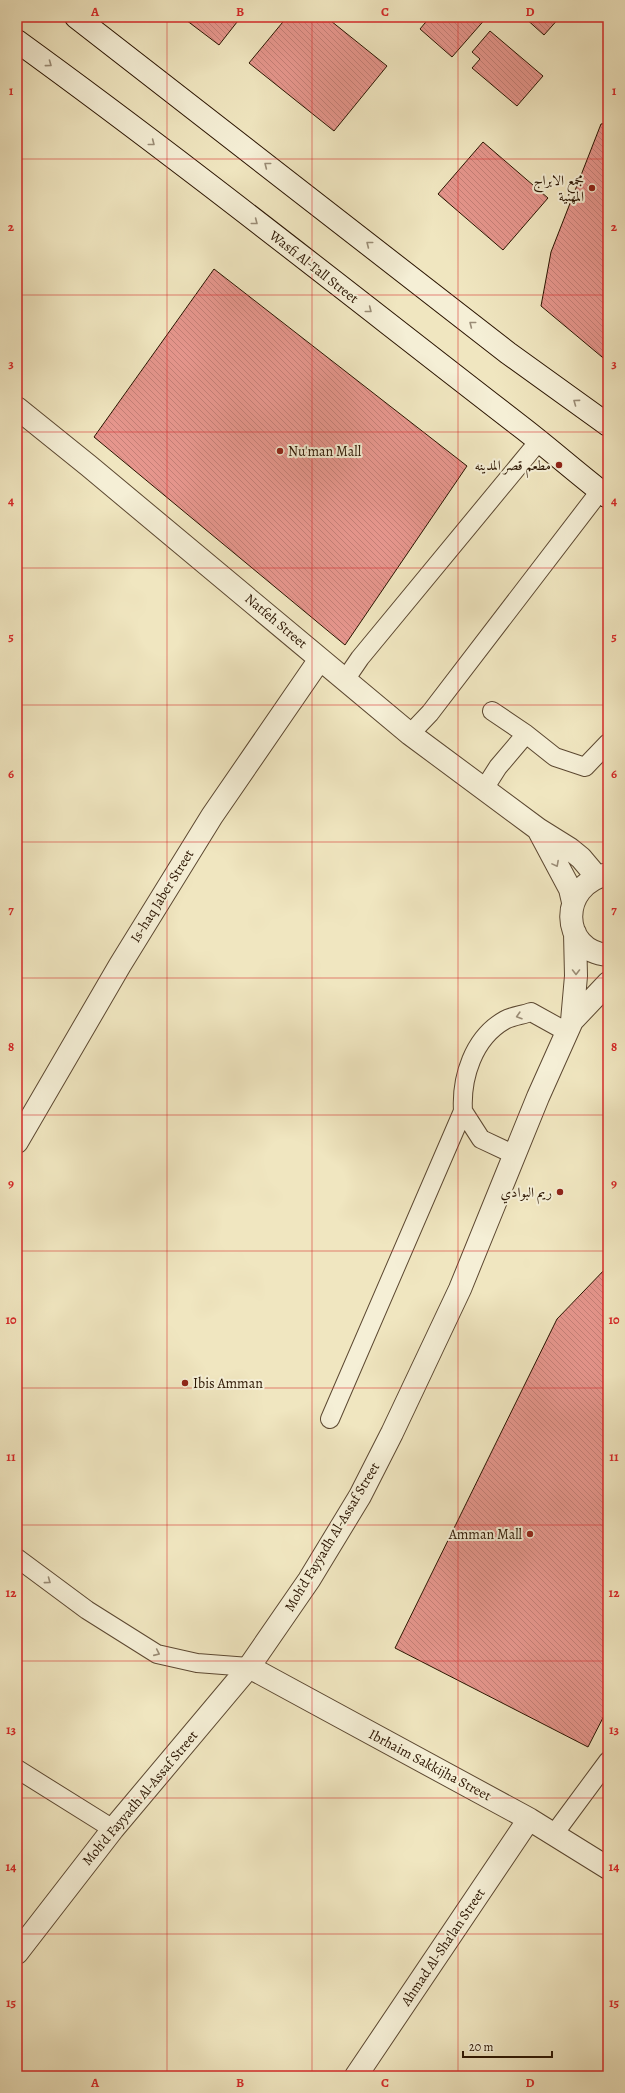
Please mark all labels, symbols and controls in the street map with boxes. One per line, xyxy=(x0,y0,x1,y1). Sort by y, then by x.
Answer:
text: A xyxy=(90,3,100,20)
text: B xyxy=(236,3,244,20)
text: C xyxy=(381,3,389,20)
text: D xyxy=(525,3,535,20)
one-way arrow xyxy=(44,59,51,66)
text: 1 xyxy=(9,82,14,99)
text: 1 xyxy=(612,82,617,99)
one-way arrow xyxy=(148,138,155,145)
one-way arrow xyxy=(264,162,271,169)
place label: مجمع الابراج المهنية xyxy=(533,171,584,206)
marker: مجمع الابراج المهنية xyxy=(587,183,597,193)
one-way arrow xyxy=(251,217,258,224)
text: 2 xyxy=(8,218,15,235)
text: 2 xyxy=(611,218,618,235)
street label: Wasfi Al-Tall Street xyxy=(265,226,363,308)
one-way arrow xyxy=(367,242,374,249)
one-way arrow xyxy=(365,305,372,312)
one-way arrow xyxy=(469,322,476,329)
text: 3 xyxy=(8,355,14,372)
text: 3 xyxy=(611,355,617,372)
one-way arrow xyxy=(574,400,581,407)
place label: Nu'man Mall xyxy=(288,442,362,461)
marker: Nu'man Mall xyxy=(275,446,285,456)
place label: مطعم قصر المدينه xyxy=(474,456,551,479)
marker: مطعم قصر المدينه xyxy=(554,460,564,470)
text: 4 xyxy=(8,492,14,509)
text: 4 xyxy=(611,492,617,509)
street label: Natfeh Street xyxy=(241,589,312,653)
text: 5 xyxy=(8,628,14,645)
text: 5 xyxy=(611,628,617,645)
text: 6 xyxy=(8,765,14,782)
text: 6 xyxy=(611,765,617,782)
street label: Is-haq Jaber Street xyxy=(126,846,198,946)
one-way arrow xyxy=(551,860,558,867)
text: 7 xyxy=(8,901,14,918)
text: 7 xyxy=(611,901,617,918)
one-way arrow xyxy=(572,969,580,975)
one-way arrow xyxy=(516,1011,523,1020)
text: 8 xyxy=(8,1038,14,1055)
text: 8 xyxy=(611,1038,617,1055)
text: 9 xyxy=(8,1175,14,1192)
text: 9 xyxy=(611,1175,617,1192)
place label: ريم البوادي xyxy=(500,1183,552,1205)
marker: ريم البوادي xyxy=(555,1187,565,1197)
text: 10 xyxy=(5,1311,17,1328)
text: 10 xyxy=(608,1311,620,1328)
place label: Ibis Amman xyxy=(193,1374,263,1393)
marker: Ibis Amman xyxy=(180,1378,190,1388)
text: 11 xyxy=(6,1448,16,1465)
text: 11 xyxy=(609,1448,619,1465)
street label: Moh'd Fayyadh Al-Assaf Street xyxy=(280,1459,384,1615)
place label: Amman Mall xyxy=(448,1525,523,1544)
marker: Amman Mall xyxy=(525,1529,535,1539)
one-way arrow xyxy=(44,1576,51,1583)
text: 12 xyxy=(6,1584,17,1601)
text: 12 xyxy=(609,1584,620,1601)
one-way arrow xyxy=(152,1648,160,1656)
text: 13 xyxy=(6,1721,17,1738)
text: 13 xyxy=(609,1721,620,1738)
street label: Ibrhaim Sakkijha Street xyxy=(365,1725,495,1806)
street label: Moh'd Fayyadh Al-Assaf Street xyxy=(78,1726,202,1870)
text: 14 xyxy=(6,1858,16,1875)
text: 14 xyxy=(609,1858,619,1875)
street label: Ahmad Al-Sha'lan Street xyxy=(396,1884,490,2010)
text: 15 xyxy=(6,1994,17,2011)
text: 15 xyxy=(609,1994,620,2011)
scale bar xyxy=(463,2033,552,2059)
text: 20 m xyxy=(469,2039,493,2055)
text: A xyxy=(90,2074,100,2091)
text: B xyxy=(236,2074,244,2091)
text: C xyxy=(381,2074,389,2091)
text: D xyxy=(525,2074,535,2091)

